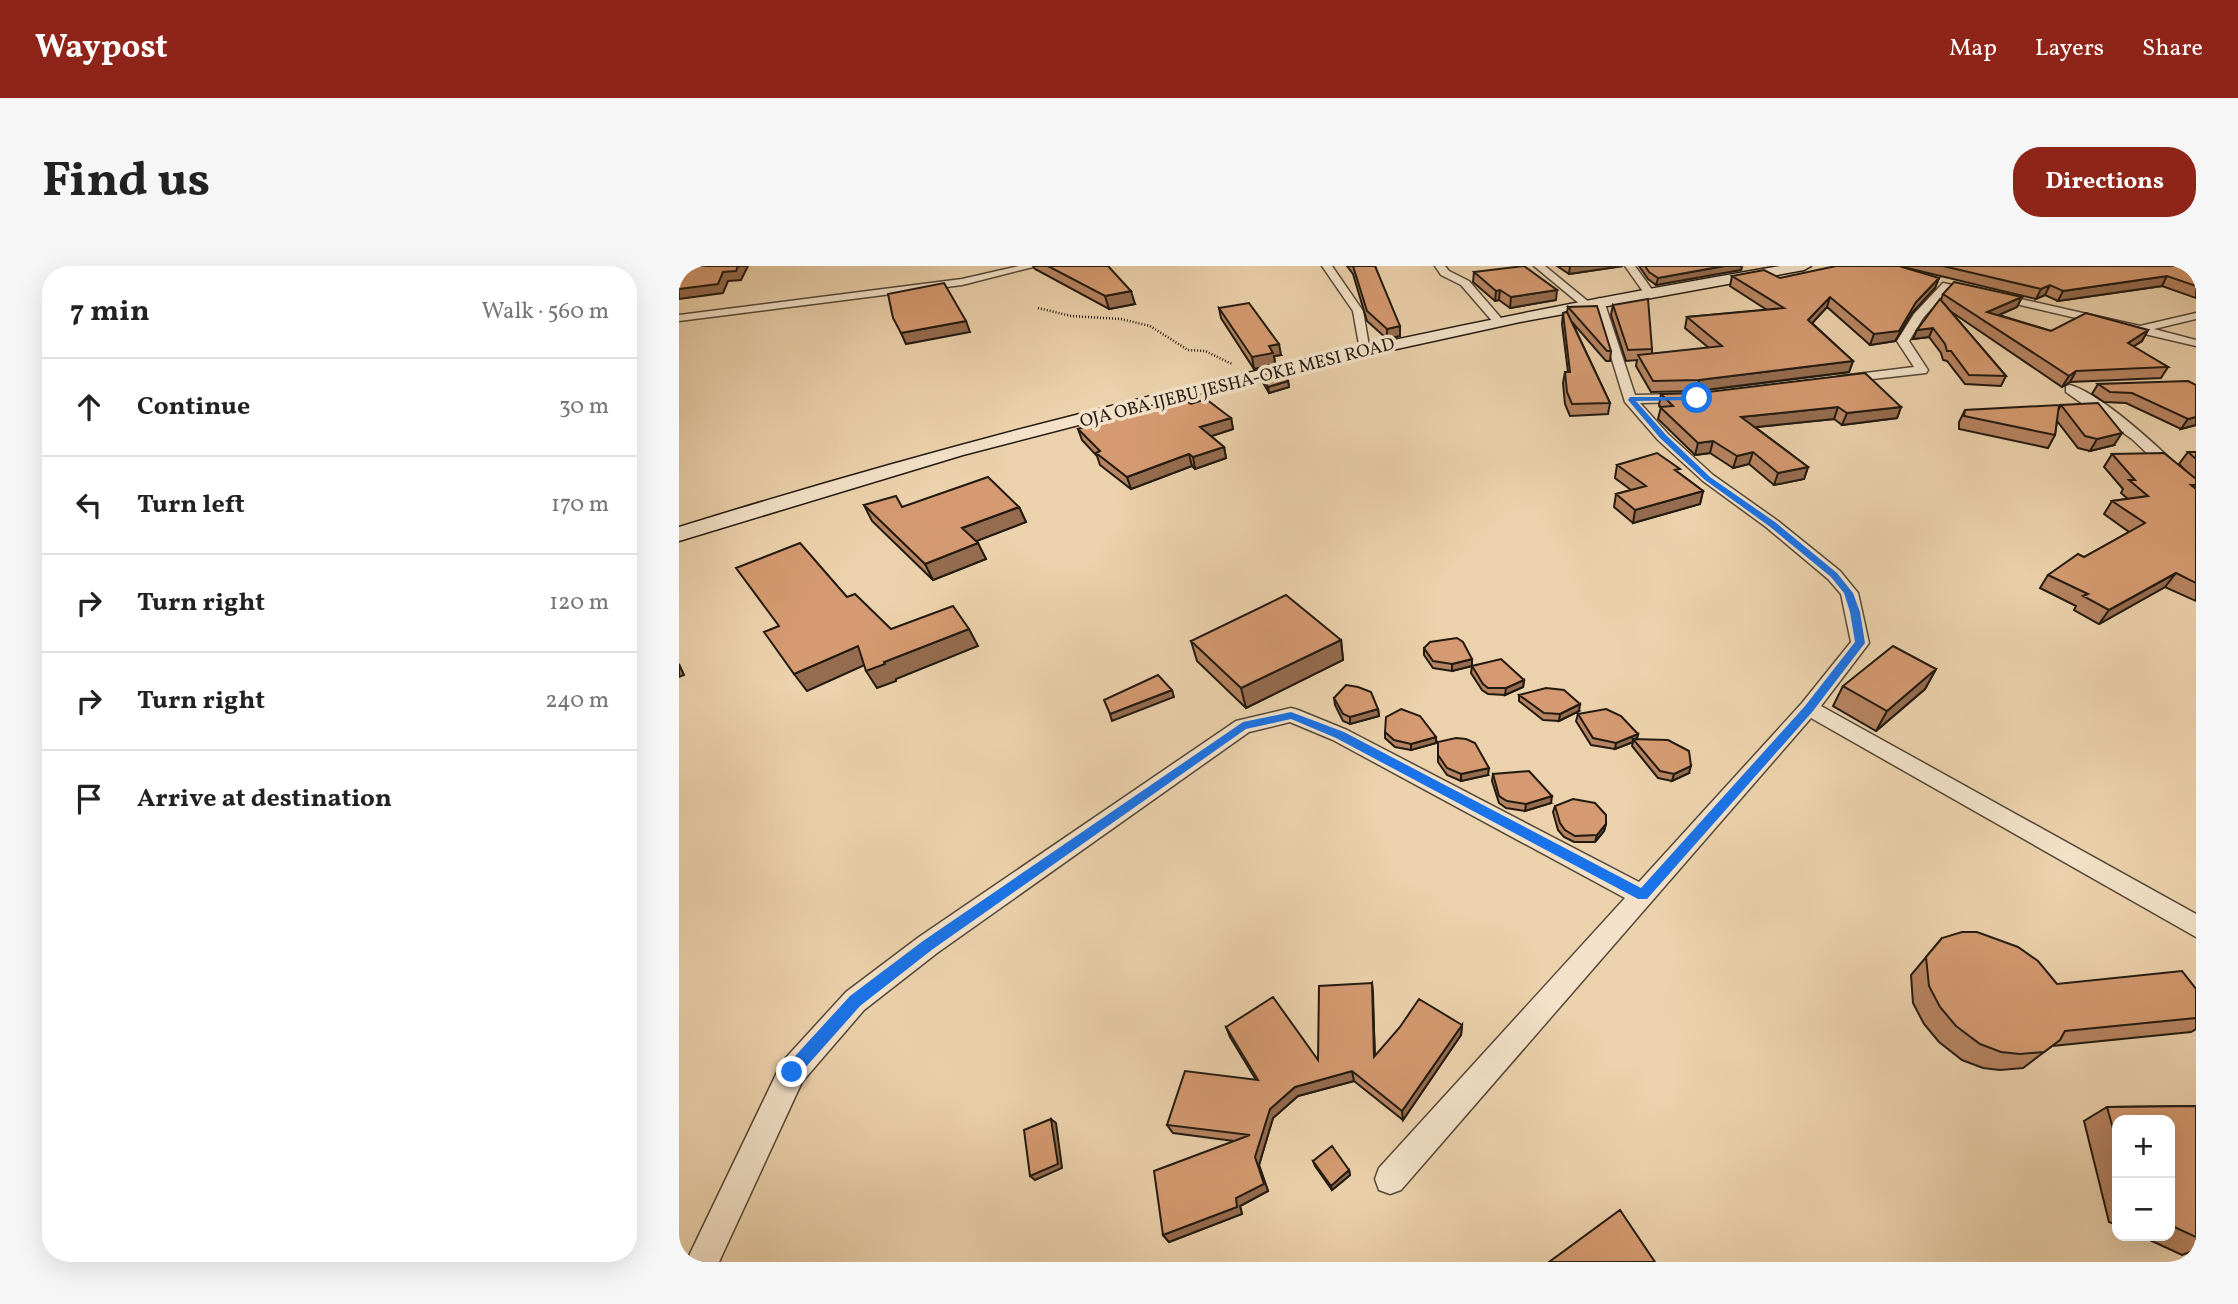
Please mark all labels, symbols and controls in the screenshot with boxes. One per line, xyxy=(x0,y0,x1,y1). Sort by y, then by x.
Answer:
text: Waypost xyxy=(35,26,168,72)
text: Map xyxy=(1949,32,1997,66)
text: Layers xyxy=(2035,32,2104,66)
text: Share xyxy=(2142,32,2203,66)
button: Directions xyxy=(2013,147,2196,217)
text: Find us xyxy=(42,148,210,217)
text: 7 min xyxy=(70,291,150,333)
text: Walk · 560 m xyxy=(481,296,609,328)
street label: OJA OBA IJEBU JESHA-OKE MESI ROAD xyxy=(1077,332,1397,435)
route start xyxy=(1681,382,1712,413)
icon: ahead xyxy=(70,388,108,426)
text: Continue xyxy=(137,389,250,425)
text: 30 m xyxy=(559,391,609,423)
icon: left xyxy=(70,486,108,524)
text: Turn left xyxy=(137,487,245,523)
text: 170 m xyxy=(551,489,609,521)
icon: right xyxy=(70,584,108,622)
text: Turn right xyxy=(137,585,265,621)
text: 120 m xyxy=(549,587,609,619)
icon: right xyxy=(70,682,108,720)
text: Turn right xyxy=(137,683,265,719)
text: 240 m xyxy=(545,685,609,717)
icon: arrive xyxy=(70,780,108,818)
text: Arrive at destination xyxy=(137,781,392,817)
route end xyxy=(776,1056,807,1087)
map controls xyxy=(2112,1115,2175,1241)
button: + xyxy=(2112,1115,2175,1178)
button: − xyxy=(2112,1178,2175,1241)

